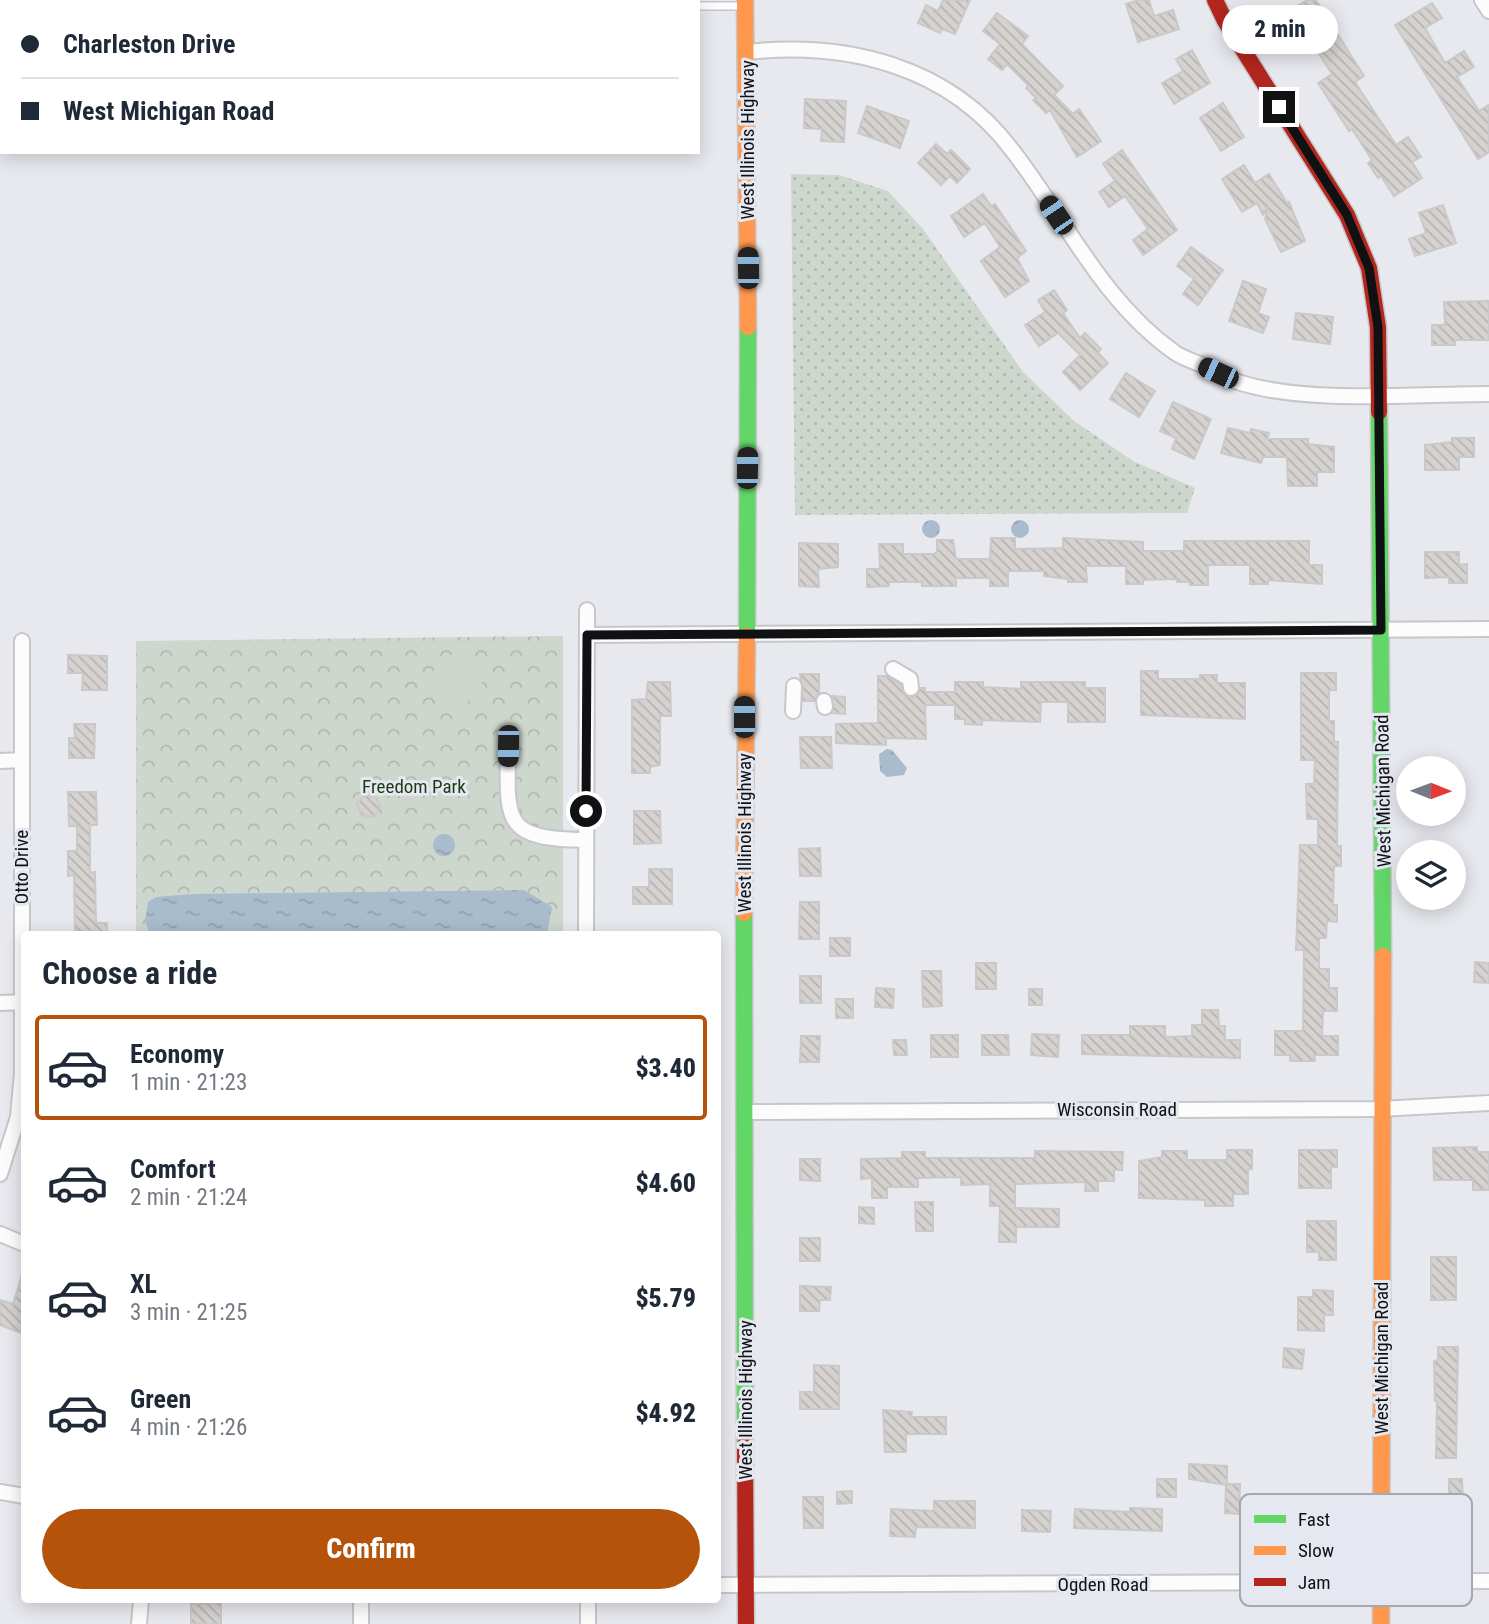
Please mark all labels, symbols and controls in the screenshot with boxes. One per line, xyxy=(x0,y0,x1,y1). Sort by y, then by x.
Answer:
callout: 2 min xyxy=(1221,6,1337,55)
text: 2 min xyxy=(1254,16,1306,43)
text: Charleston Drive xyxy=(63,29,235,59)
street label: West Illinois Highway xyxy=(736,60,759,220)
route end xyxy=(1263,91,1295,123)
text: West Michigan Road xyxy=(63,96,274,126)
car xyxy=(1036,192,1077,238)
car xyxy=(738,247,759,289)
car xyxy=(1195,355,1242,391)
car xyxy=(737,447,758,489)
car xyxy=(734,696,755,738)
street label: West Michigan Road xyxy=(1370,714,1396,868)
car xyxy=(498,725,519,767)
street label: West Illinois Highway xyxy=(733,753,756,913)
north arrow xyxy=(1396,756,1466,826)
map controls xyxy=(1396,756,1466,910)
park label: Freedom Park xyxy=(362,775,466,798)
route start xyxy=(570,795,602,827)
street label: Otto Drive xyxy=(10,830,33,904)
button: layers xyxy=(1396,840,1466,910)
text: Choose a ride xyxy=(42,954,217,992)
icon: car xyxy=(46,1036,109,1099)
text: Economy xyxy=(130,1039,224,1069)
text: $3.40 xyxy=(635,1053,696,1083)
text: 1 min · 21:23 xyxy=(130,1069,247,1096)
street label: Wisconsin Road xyxy=(1057,1098,1177,1121)
icon: car xyxy=(46,1151,109,1214)
text: Comfort xyxy=(130,1154,216,1184)
text: $4.60 xyxy=(635,1168,696,1198)
text: 2 min · 21:24 xyxy=(130,1184,247,1211)
icon: car xyxy=(46,1266,109,1329)
text: XL xyxy=(130,1269,157,1299)
street label: West Michigan Road xyxy=(1370,1282,1393,1434)
text: $5.79 xyxy=(635,1283,696,1313)
text: 3 min · 21:25 xyxy=(130,1299,247,1326)
street label: West Illinois Highway xyxy=(734,1320,757,1480)
icon: car xyxy=(46,1381,109,1444)
text: Green xyxy=(130,1384,191,1414)
text: $4.92 xyxy=(635,1398,696,1428)
text: 4 min · 21:26 xyxy=(130,1414,247,1441)
legend xyxy=(1240,1494,1472,1606)
text: Fast xyxy=(1298,1508,1330,1531)
button: Confirm xyxy=(42,1509,700,1589)
text: Slow xyxy=(1298,1539,1334,1562)
text: Jam xyxy=(1298,1571,1331,1594)
street label: Ogden Road xyxy=(1058,1573,1148,1596)

